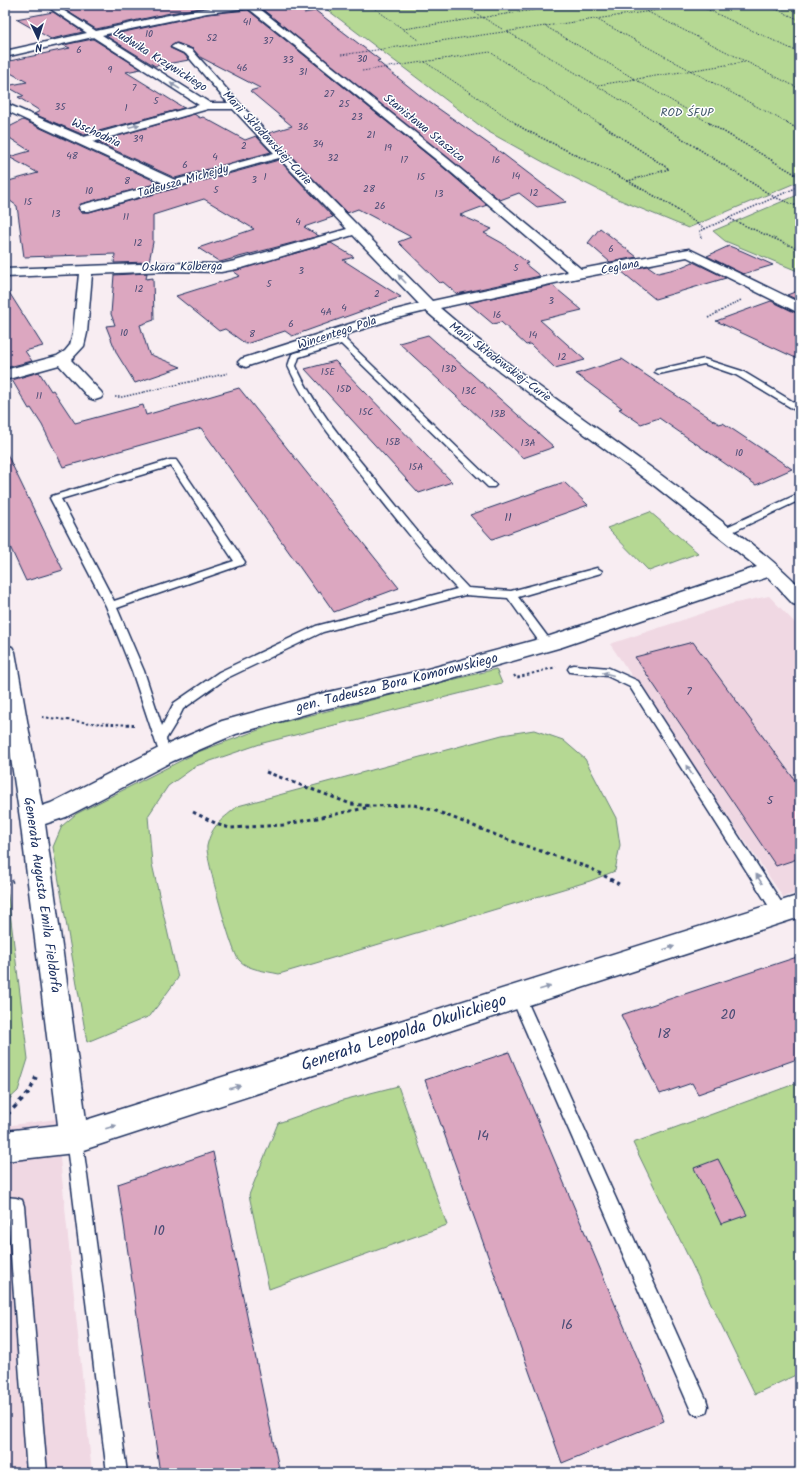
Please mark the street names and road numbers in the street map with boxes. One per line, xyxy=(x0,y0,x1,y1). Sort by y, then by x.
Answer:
street label: Ludwika Krzywickiego xyxy=(109,23,211,97)
street label: Marii Skłodowskiej-Curie xyxy=(218,86,317,190)
street label: Stanisława Staszica xyxy=(379,89,469,167)
street label: Wschodnia xyxy=(68,113,124,153)
street label: Tadeusza Michejdy xyxy=(135,159,231,203)
street label: Ceglana xyxy=(599,254,641,280)
street label: Oskara Kolberga xyxy=(142,257,223,277)
street label: Wincentego Pola xyxy=(295,311,379,355)
street label: Marii Skłodowskiej-Curie xyxy=(445,317,556,407)
street label: gen. Tadeusza Bora Komorowskiego xyxy=(293,647,500,719)
street label: Generała Augusta Emila Fieldorfa xyxy=(17,796,67,994)
street label: Generała Leopolda Okulickiego xyxy=(298,987,511,1079)

